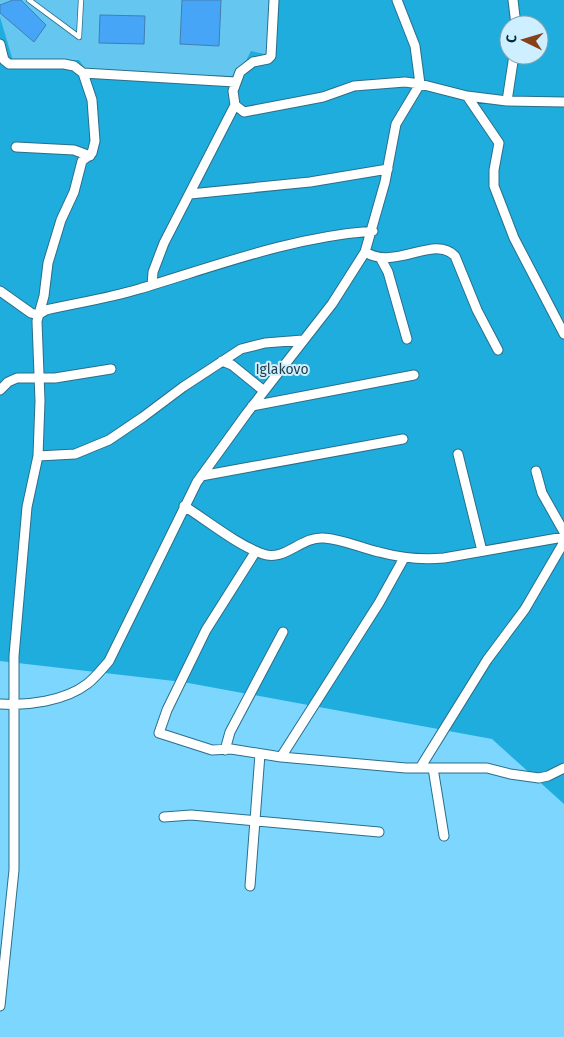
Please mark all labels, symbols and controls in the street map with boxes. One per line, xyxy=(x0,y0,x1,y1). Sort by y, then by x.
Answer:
north arrow xyxy=(499,15,549,65)
text: С xyxy=(503,34,520,44)
park label: Iglakovo xyxy=(255,361,309,378)

